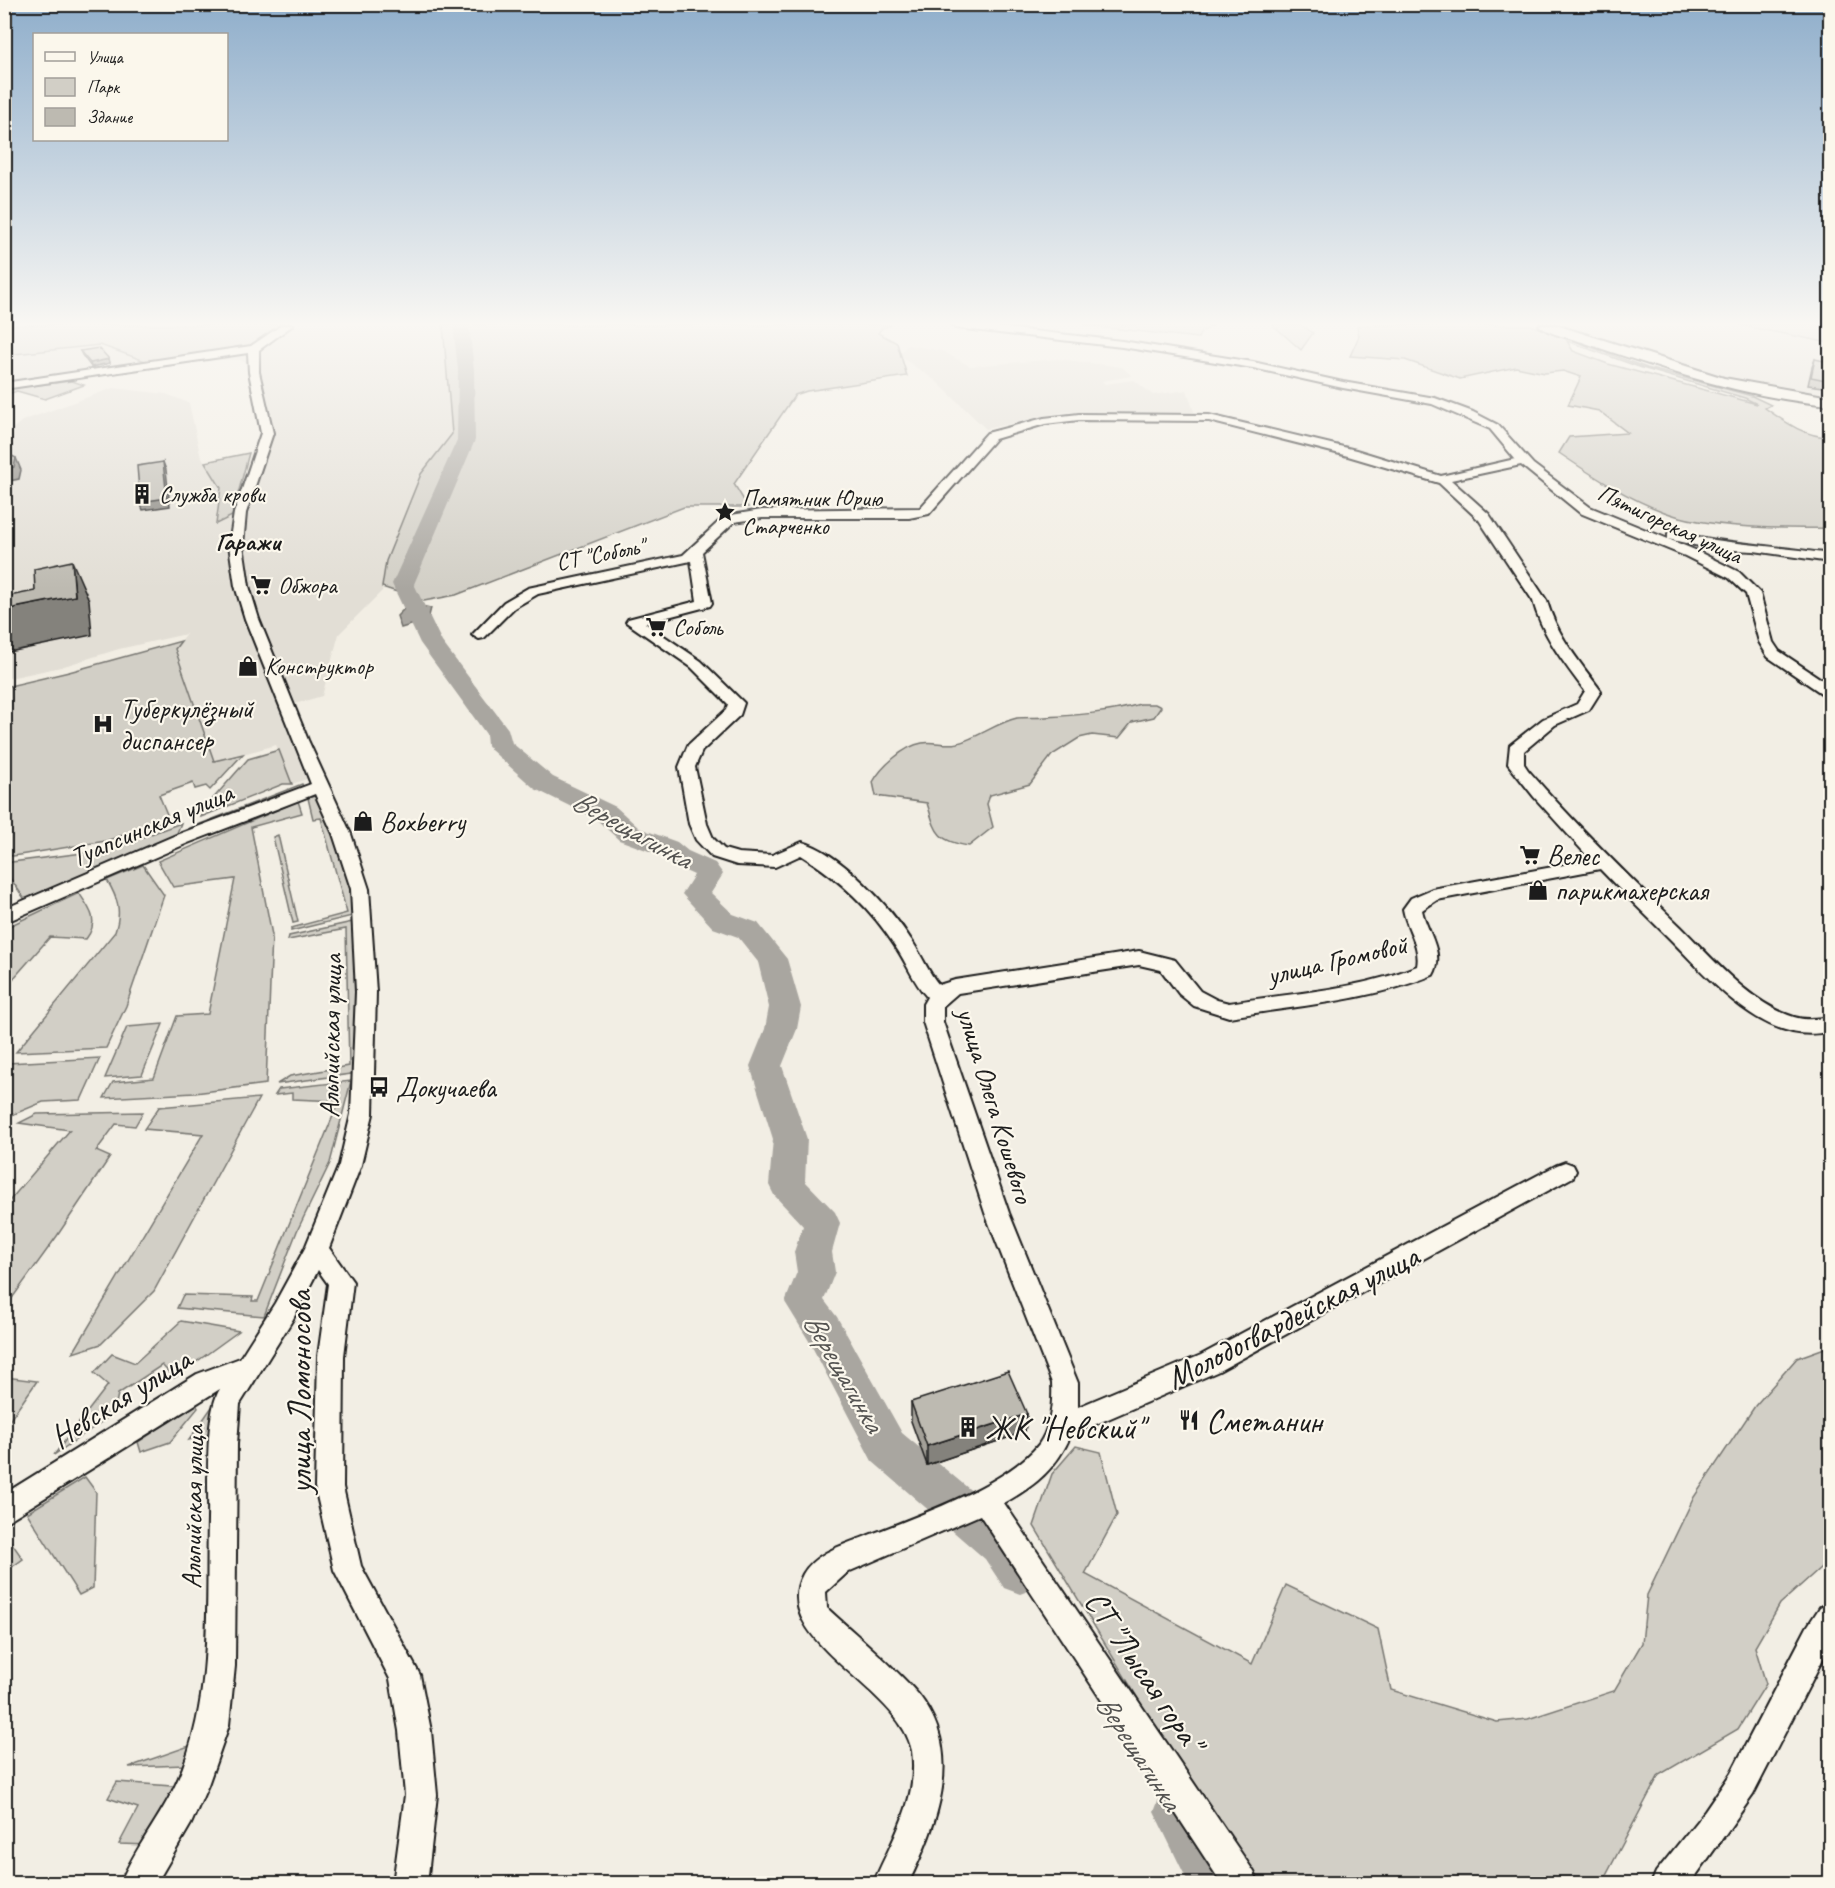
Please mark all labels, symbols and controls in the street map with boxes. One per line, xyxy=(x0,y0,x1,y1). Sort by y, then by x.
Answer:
legend xyxy=(33,33,228,141)
text: Улица xyxy=(87,46,124,68)
text: Парк xyxy=(87,76,121,98)
text: Здание xyxy=(87,106,133,128)
street label: Пятигорская улица xyxy=(1593,477,1748,571)
place label: Служба крови xyxy=(159,479,267,509)
building icon: Служба крови xyxy=(130,482,154,506)
place label: Памятник Юрию Старченко xyxy=(742,483,884,541)
place icon: Памятник Юрию Старченко xyxy=(713,500,737,524)
district label: Гаражи xyxy=(216,525,283,558)
street label: СТ "Соболь" xyxy=(553,530,652,577)
place label: Обжора xyxy=(278,570,338,600)
supermarket icon: Обжора xyxy=(249,573,273,597)
place label: Соболь xyxy=(673,612,724,642)
supermarket icon: Соболь xyxy=(644,615,668,639)
place label: Конструктор xyxy=(265,651,374,681)
shop icon: Конструктор xyxy=(236,654,260,678)
place label: Туберкулёзный диспансер xyxy=(120,691,254,758)
hospital icon: Туберкулёзный диспансер xyxy=(91,712,115,736)
street label: Туапсинская улица xyxy=(64,774,240,875)
water label: Верещагинка xyxy=(566,781,701,879)
place label: Boxberry xyxy=(380,804,467,839)
shop icon: Boxberry xyxy=(351,809,375,833)
place label: Велес xyxy=(1547,838,1600,873)
supermarket icon: Велес xyxy=(1518,843,1542,867)
place label: парикмахерская xyxy=(1555,873,1710,908)
shop icon: парикмахерская xyxy=(1526,878,1550,902)
street label: улица Громовой xyxy=(1262,926,1412,993)
street label: Альпийская улица xyxy=(312,952,349,1118)
street label: улица Олега Кошевого xyxy=(949,1001,1042,1209)
place label: Докучаева xyxy=(396,1070,498,1105)
bus stop icon: Докучаева xyxy=(367,1075,391,1099)
street label: Молодогвардейская улица xyxy=(1159,1234,1427,1399)
street label: улица Ломоносова xyxy=(279,1288,321,1496)
water label: Верещагинка xyxy=(795,1306,895,1441)
street label: Невская улица xyxy=(42,1337,201,1458)
place label: Сметанин xyxy=(1206,1400,1325,1442)
place label: ЖК "Невский" xyxy=(985,1407,1150,1449)
restaurant icon: Сметанин xyxy=(1177,1408,1201,1432)
building icon: ЖК "Невский" xyxy=(956,1415,980,1439)
street label: Альпийская улица xyxy=(174,1423,211,1589)
street label: СТ "Лысая гора" xyxy=(1075,1582,1217,1764)
water label: Верещагинка xyxy=(1088,1687,1192,1820)

